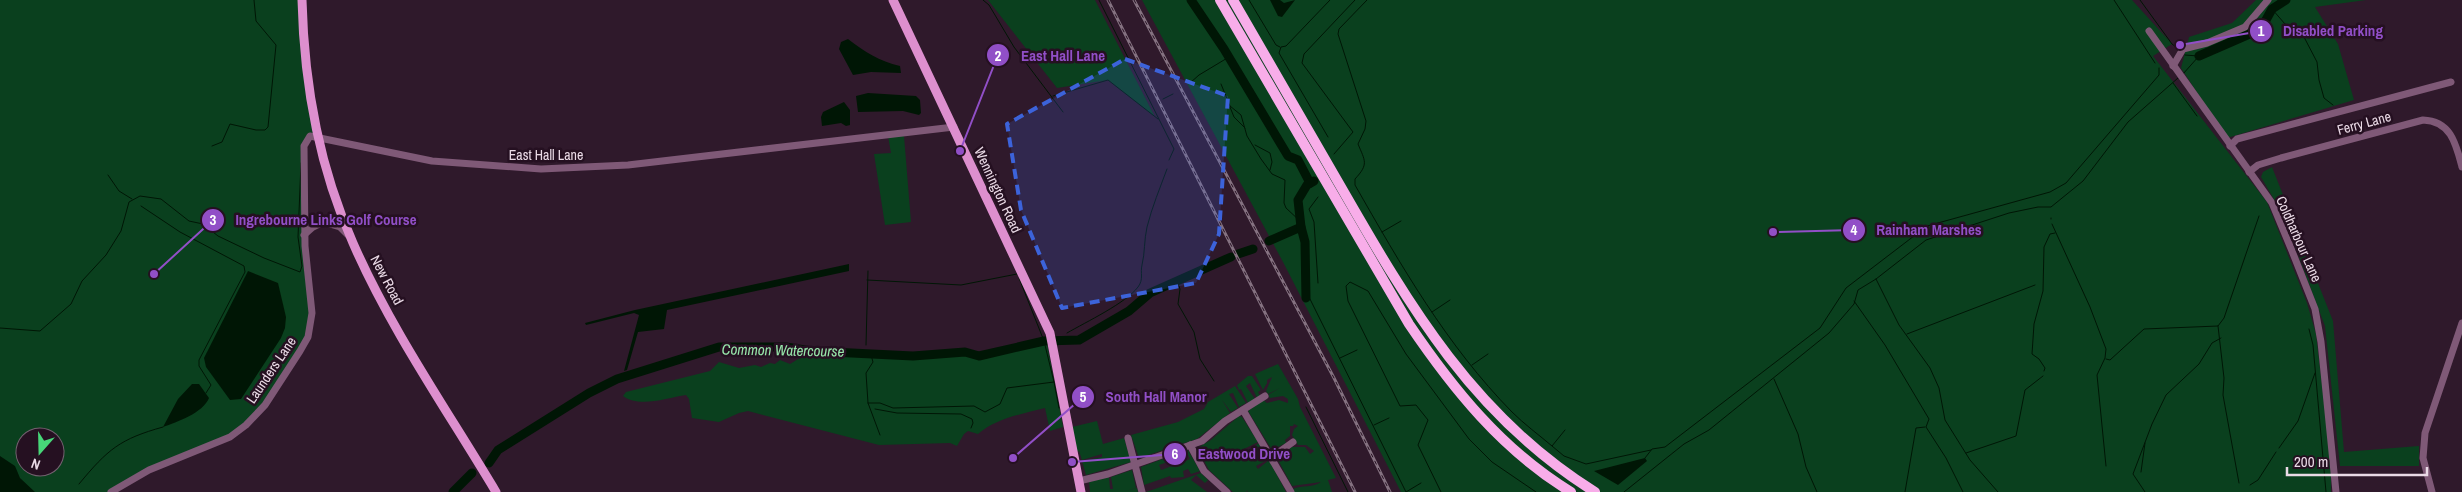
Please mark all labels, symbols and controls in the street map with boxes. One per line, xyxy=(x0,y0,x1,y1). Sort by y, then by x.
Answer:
callout: Disabled Parking xyxy=(2248,16,2393,46)
text: 1 xyxy=(2258,20,2265,41)
text: Disabled Parking xyxy=(2283,20,2383,41)
callout: East Hall Lane xyxy=(986,40,1115,70)
text: 2 xyxy=(995,45,1002,66)
text: East Hall Lane xyxy=(1021,45,1105,66)
street label: Ferry Lane xyxy=(2335,107,2393,139)
street label: Wennington Road xyxy=(970,144,1026,236)
street label: East Hall Lane xyxy=(509,146,583,164)
street label: Coldharbour Lane xyxy=(2272,193,2326,285)
callout: Ingrebourne Links Golf Course xyxy=(200,205,426,235)
text: 3 xyxy=(210,209,217,230)
text: Ingrebourne Links Golf Course xyxy=(235,209,417,230)
callout: Rainham Marshes xyxy=(1842,215,1992,245)
text: 4 xyxy=(1851,219,1858,240)
text: Rainham Marshes xyxy=(1876,219,1982,240)
street label: New Road xyxy=(366,252,408,308)
street label: Launders Lane xyxy=(242,333,300,407)
water label: Common Watercourse xyxy=(721,338,845,362)
callout: South Hall Manor xyxy=(1071,382,1217,412)
text: 5 xyxy=(1080,386,1087,407)
text: South Hall Manor xyxy=(1105,386,1207,407)
north arrow xyxy=(15,427,65,477)
callout: Eastwood Drive xyxy=(1162,439,1300,469)
text: 6 xyxy=(1172,443,1179,464)
text: Eastwood Drive xyxy=(1198,443,1290,464)
scale bar xyxy=(2287,444,2427,476)
text: 200 m xyxy=(2294,451,2328,472)
text: N xyxy=(29,454,43,474)

